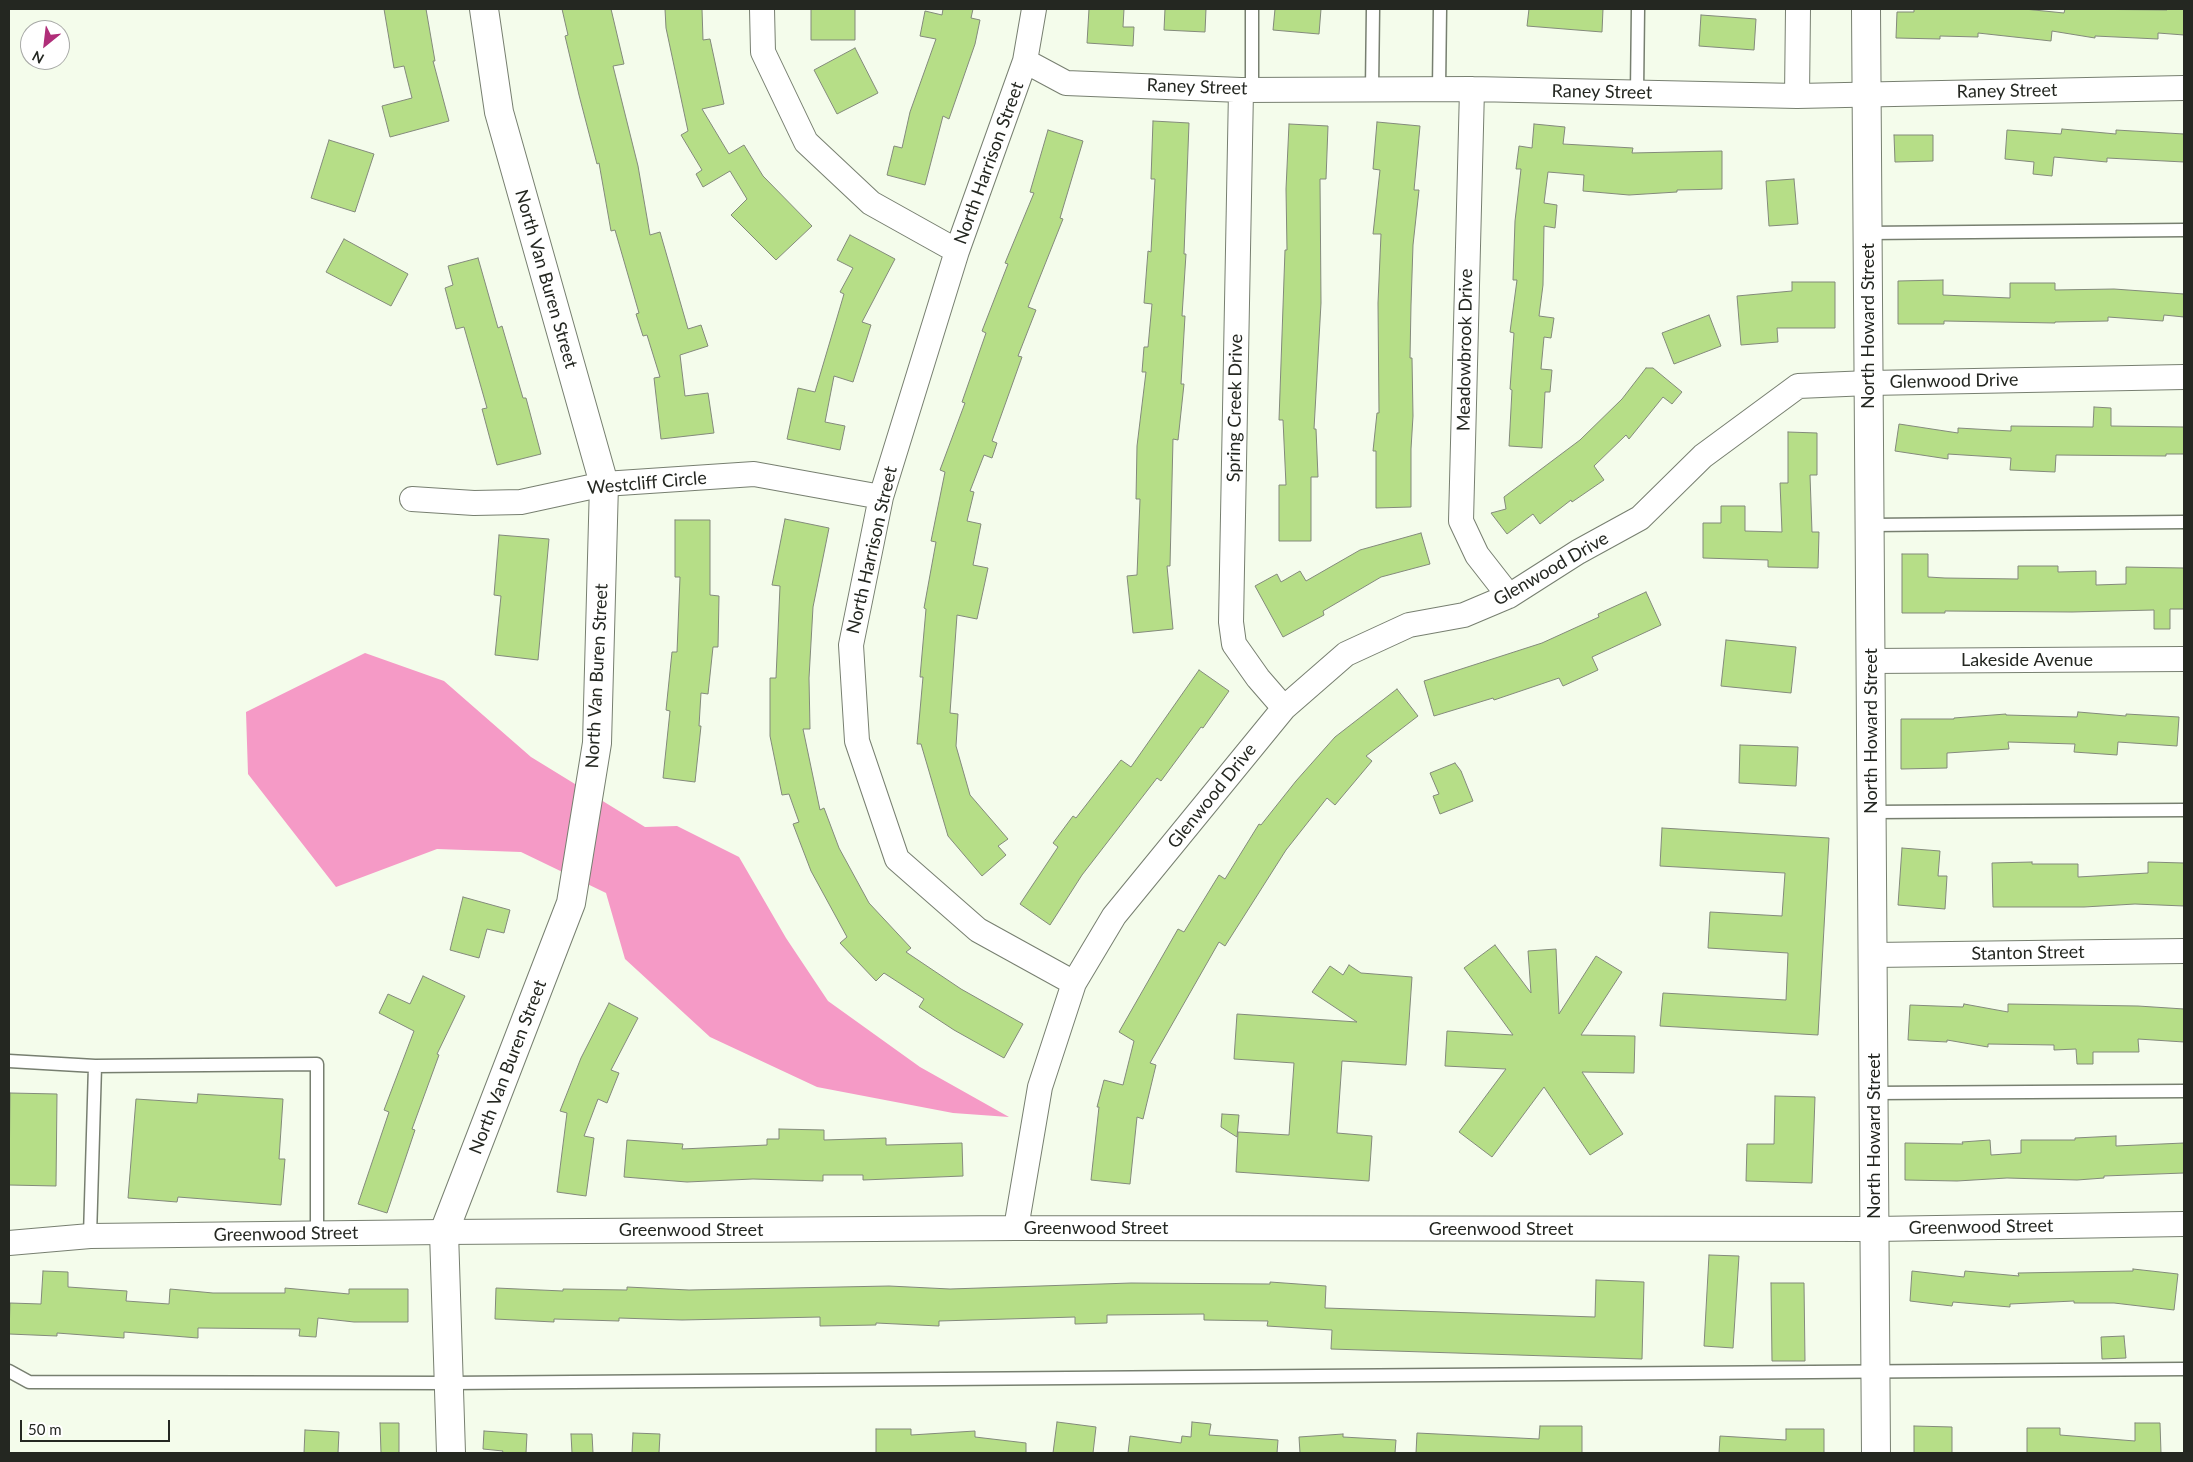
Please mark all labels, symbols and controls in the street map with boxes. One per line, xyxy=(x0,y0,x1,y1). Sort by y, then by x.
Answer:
north arrow xyxy=(20,20,70,70)
text: N xyxy=(29,48,47,68)
street label: Raney Street xyxy=(1146,74,1248,100)
street label: North Harrison Street xyxy=(950,79,1028,247)
street label: Raney Street xyxy=(1956,79,2058,103)
street label: Raney Street xyxy=(1551,80,1653,104)
street label: North Van Buren Street xyxy=(510,187,582,371)
street label: North Howard Street xyxy=(1857,243,1879,409)
street label: Meadowbrook Drive xyxy=(1453,269,1477,431)
street label: Spring Creek Drive xyxy=(1223,334,1247,482)
street label: Glenwood Drive xyxy=(1889,369,2019,393)
street label: North Harrison Street xyxy=(842,464,902,636)
street label: Westcliff Circle xyxy=(586,467,708,499)
street label: Glenwood Drive xyxy=(1490,527,1612,611)
street label: North Van Buren Street xyxy=(581,583,613,769)
street label: North Howard Street xyxy=(1860,648,1882,814)
street label: Lakeside Avenue xyxy=(1961,649,2093,671)
street label: Glenwood Drive xyxy=(1163,739,1261,853)
street label: Stanton Street xyxy=(1971,941,2085,965)
street label: North Van Buren Street xyxy=(465,977,551,1157)
street label: North Howard Street xyxy=(1863,1053,1885,1219)
street label: Greenwood Street xyxy=(1908,1215,2054,1239)
street label: Greenwood Street xyxy=(1024,1217,1168,1239)
street label: Greenwood Street xyxy=(1429,1218,1573,1240)
street label: Greenwood Street xyxy=(619,1219,763,1241)
street label: Greenwood Street xyxy=(213,1222,359,1246)
scale bar xyxy=(22,1410,172,1442)
text: 50 m xyxy=(28,1420,62,1438)

